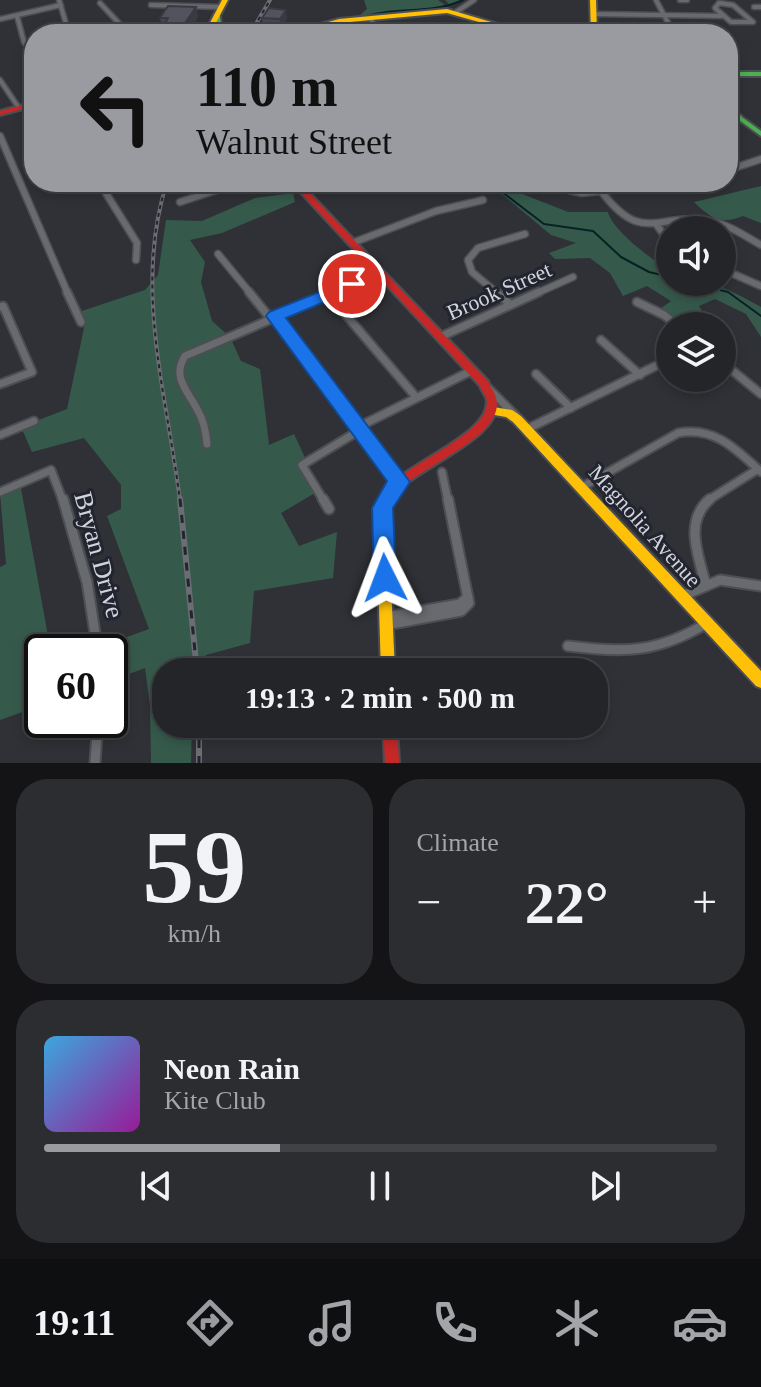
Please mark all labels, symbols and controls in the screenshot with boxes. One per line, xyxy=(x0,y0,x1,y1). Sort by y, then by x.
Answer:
icon: left xyxy=(64,56,168,160)
text: 110 m xyxy=(196,56,338,118)
text: Walnut Street xyxy=(196,122,392,162)
map controls xyxy=(656,216,736,392)
button: sound xyxy=(656,216,736,296)
pin xyxy=(318,250,386,318)
street label: Brook Street xyxy=(443,257,555,325)
icon: arrive xyxy=(330,262,374,306)
button: layers xyxy=(656,312,736,392)
street label: Magnolia Avenue xyxy=(584,460,706,592)
street label: Bryan Drive xyxy=(68,489,130,621)
position arrow xyxy=(343,536,427,620)
speed limit sign: 60 xyxy=(24,634,128,738)
text: 19:13 · 2 min · 500 m xyxy=(245,681,515,714)
text: 59 xyxy=(142,809,246,924)
text: Climate xyxy=(417,828,499,857)
text: 22° xyxy=(525,870,609,936)
text: − xyxy=(417,878,441,927)
text: + xyxy=(692,878,717,927)
text: km/h xyxy=(168,919,221,948)
text: Neon Rain xyxy=(164,1052,300,1085)
text: Kite Club xyxy=(164,1086,266,1115)
icon: previous xyxy=(134,1164,178,1208)
icon: pause xyxy=(358,1164,402,1208)
icon: next xyxy=(583,1164,627,1208)
icon: directions xyxy=(182,1295,238,1351)
icon: music xyxy=(304,1295,360,1351)
icon: phone xyxy=(427,1295,483,1351)
icon: climate xyxy=(549,1295,605,1351)
icon: car xyxy=(672,1295,728,1351)
text: 19:11 xyxy=(33,1303,115,1343)

